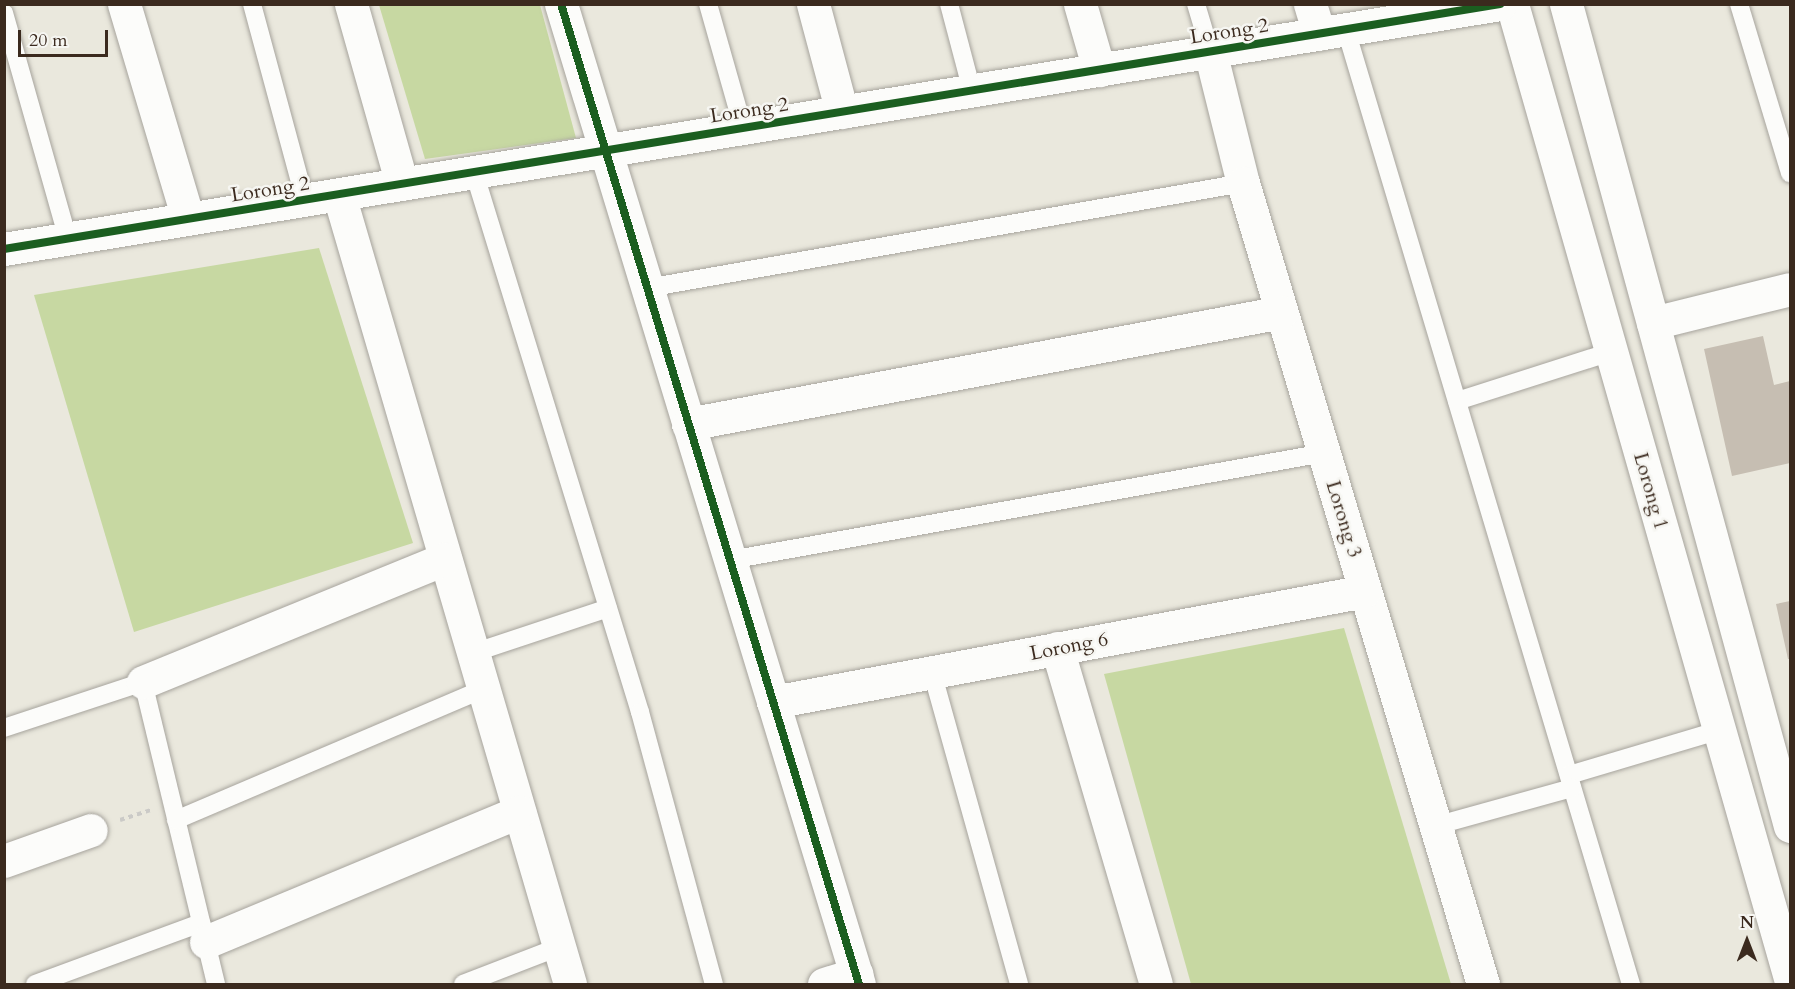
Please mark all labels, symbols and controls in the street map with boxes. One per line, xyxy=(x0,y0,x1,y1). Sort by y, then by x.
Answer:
street label: Lorong 2 xyxy=(1188,13,1270,49)
scale bar xyxy=(21,18,111,56)
text: 20 m xyxy=(29,28,68,53)
street label: Lorong 2 xyxy=(708,92,790,128)
street label: Lorong 2 xyxy=(229,171,311,207)
street label: Lorong 1 xyxy=(1629,450,1673,532)
street label: Lorong 3 xyxy=(1321,478,1367,560)
street label: Lorong 6 xyxy=(1028,627,1110,665)
north arrow xyxy=(1717,911,1777,971)
text: N xyxy=(1740,912,1754,934)

